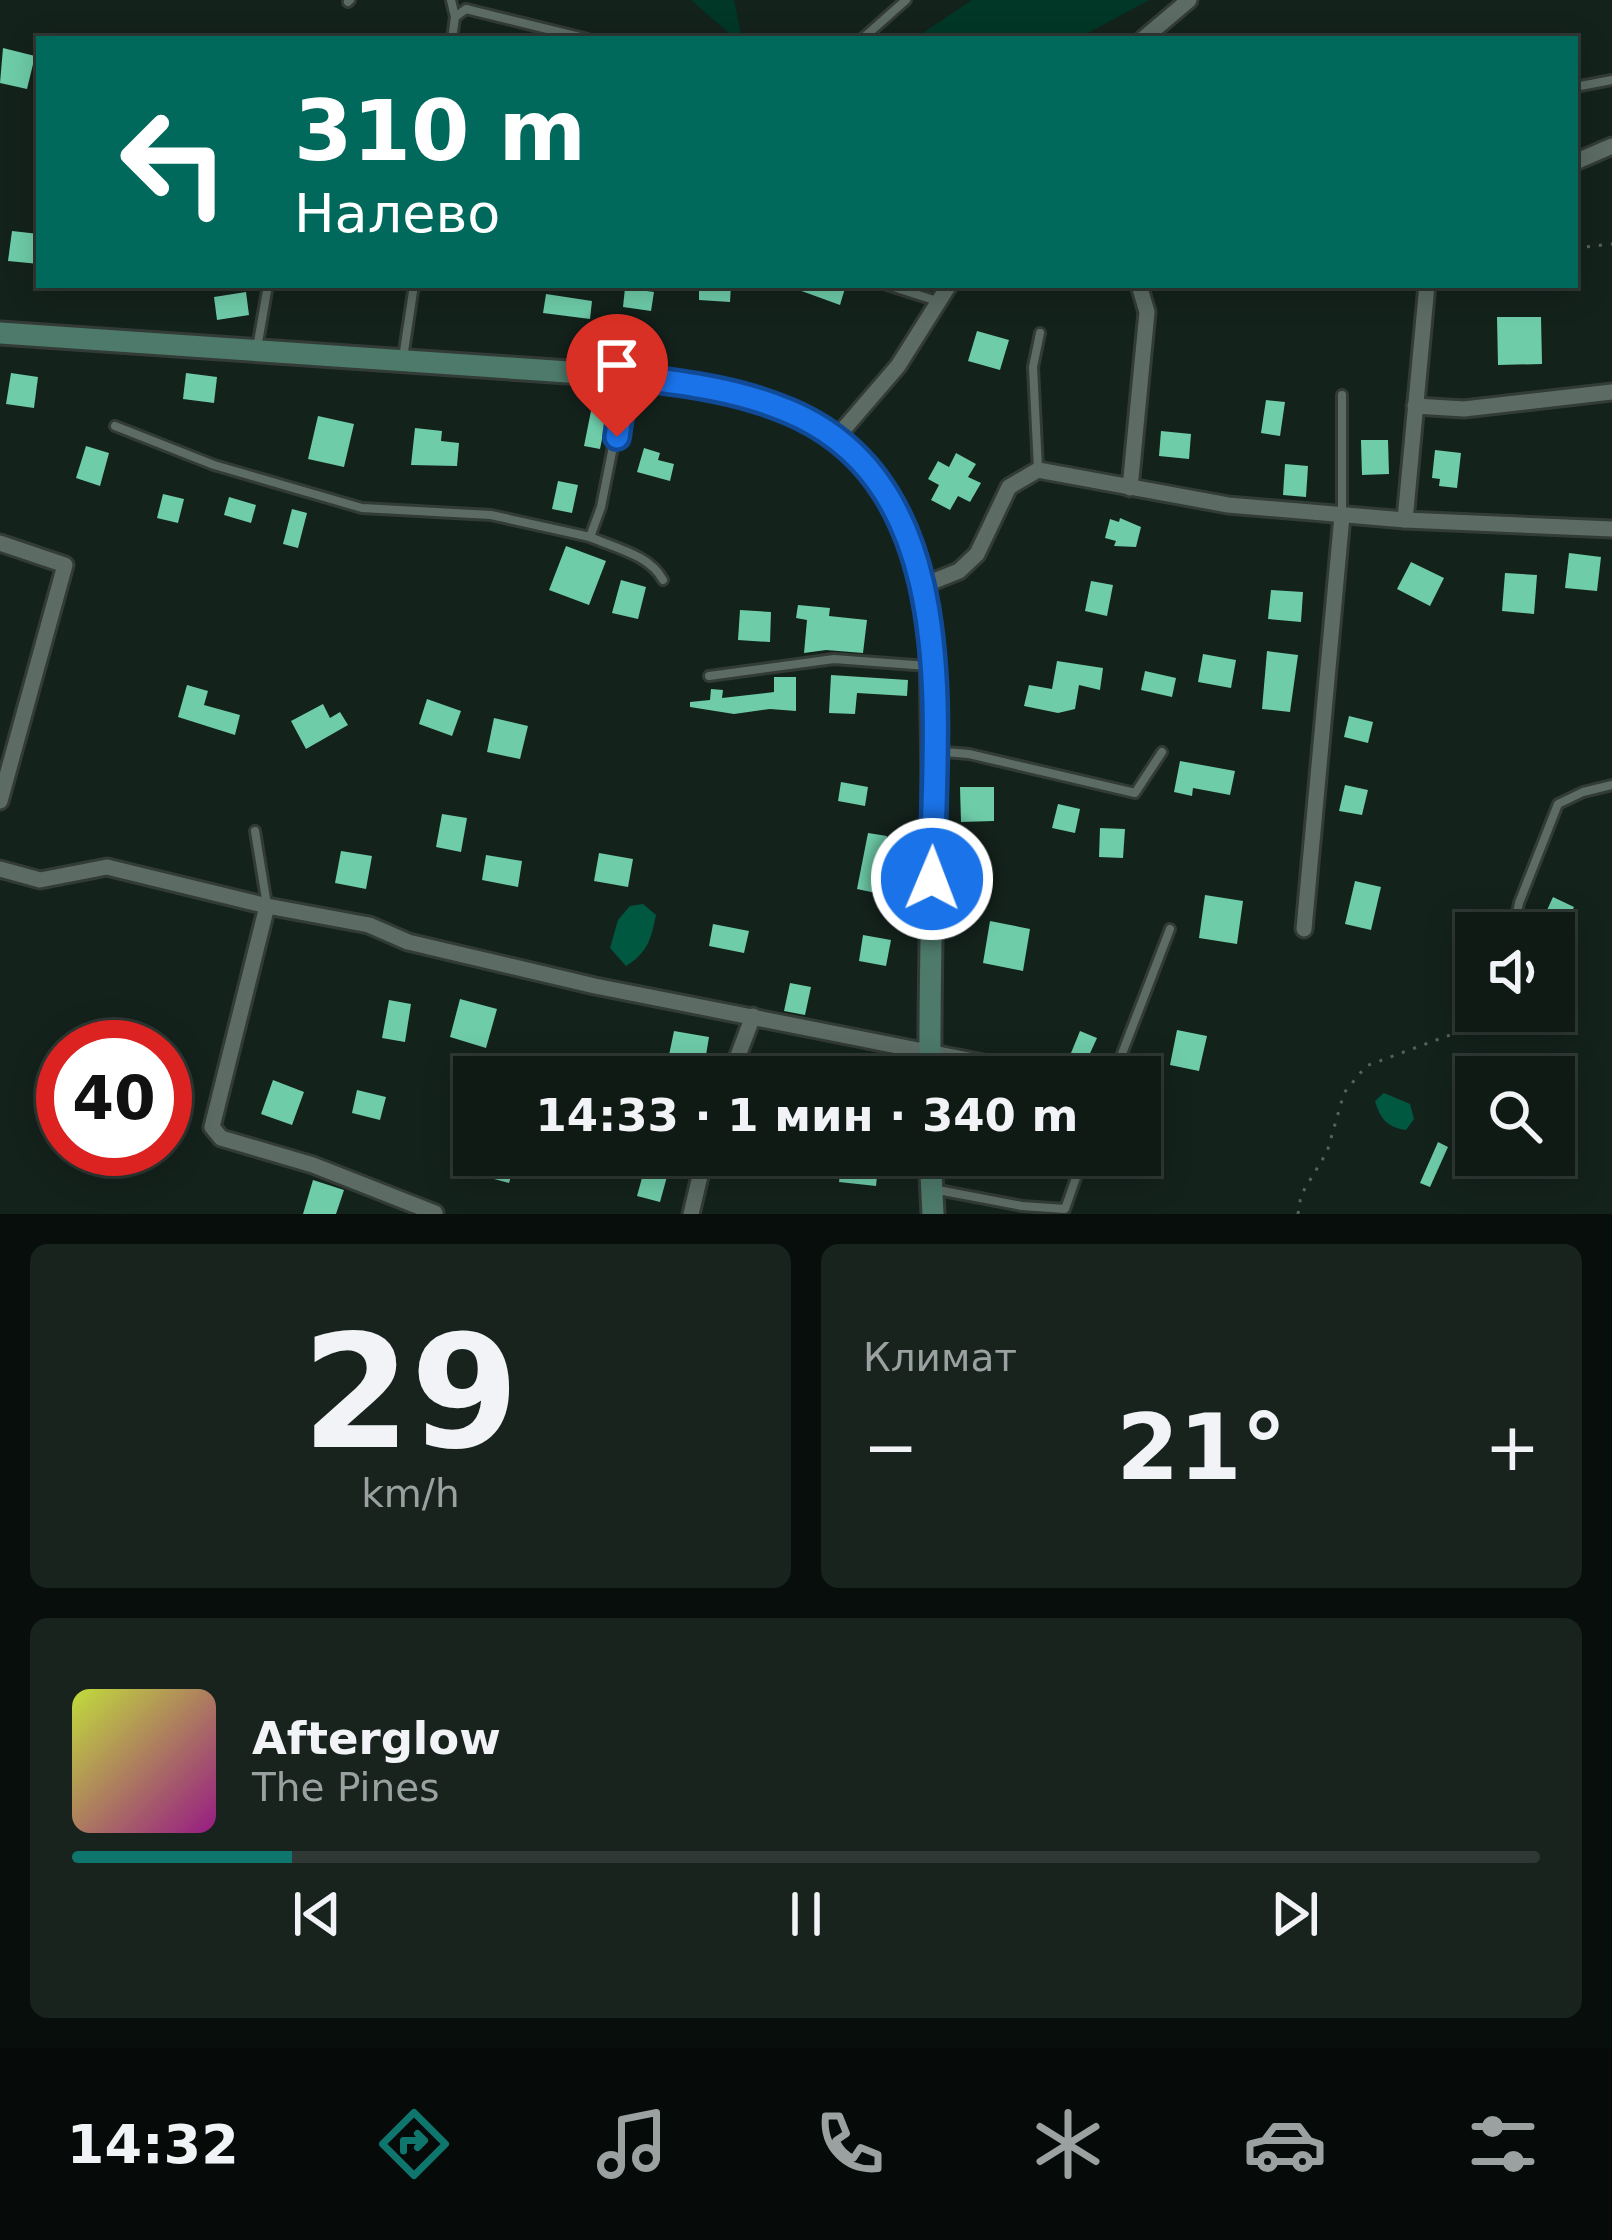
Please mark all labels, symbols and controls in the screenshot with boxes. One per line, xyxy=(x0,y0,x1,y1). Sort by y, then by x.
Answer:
text: 310 m xyxy=(294,82,586,180)
icon: left xyxy=(96,84,252,240)
text: Налево xyxy=(294,182,500,245)
pin xyxy=(566,314,668,437)
icon: arrive xyxy=(584,332,650,398)
position arrow xyxy=(869,816,995,942)
map controls xyxy=(1455,912,1575,1176)
button: sound xyxy=(1455,912,1575,1032)
speed limit sign: 40 xyxy=(36,1020,192,1176)
button: search xyxy=(1455,1056,1575,1176)
text: 14:33 · 1 мин · 340 m xyxy=(536,1089,1078,1142)
text: 29 xyxy=(302,1302,519,1484)
text: Климат xyxy=(863,1335,1017,1380)
text: 21° xyxy=(1116,1395,1287,1500)
text: − xyxy=(863,1409,918,1486)
text: + xyxy=(1485,1409,1540,1486)
text: km/h xyxy=(361,1471,460,1516)
text: Afterglow xyxy=(252,1712,501,1765)
text: The Pines xyxy=(252,1765,439,1810)
icon: previous xyxy=(284,1881,350,1947)
icon: pause xyxy=(773,1881,839,1947)
icon: next xyxy=(1262,1881,1328,1947)
icon: directions xyxy=(372,2102,456,2186)
icon: music xyxy=(590,2102,674,2186)
icon: phone xyxy=(808,2102,892,2186)
icon: climate xyxy=(1026,2102,1110,2186)
icon: car xyxy=(1243,2102,1327,2186)
icon: filters xyxy=(1461,2102,1545,2186)
text: 14:32 xyxy=(67,2113,239,2176)

